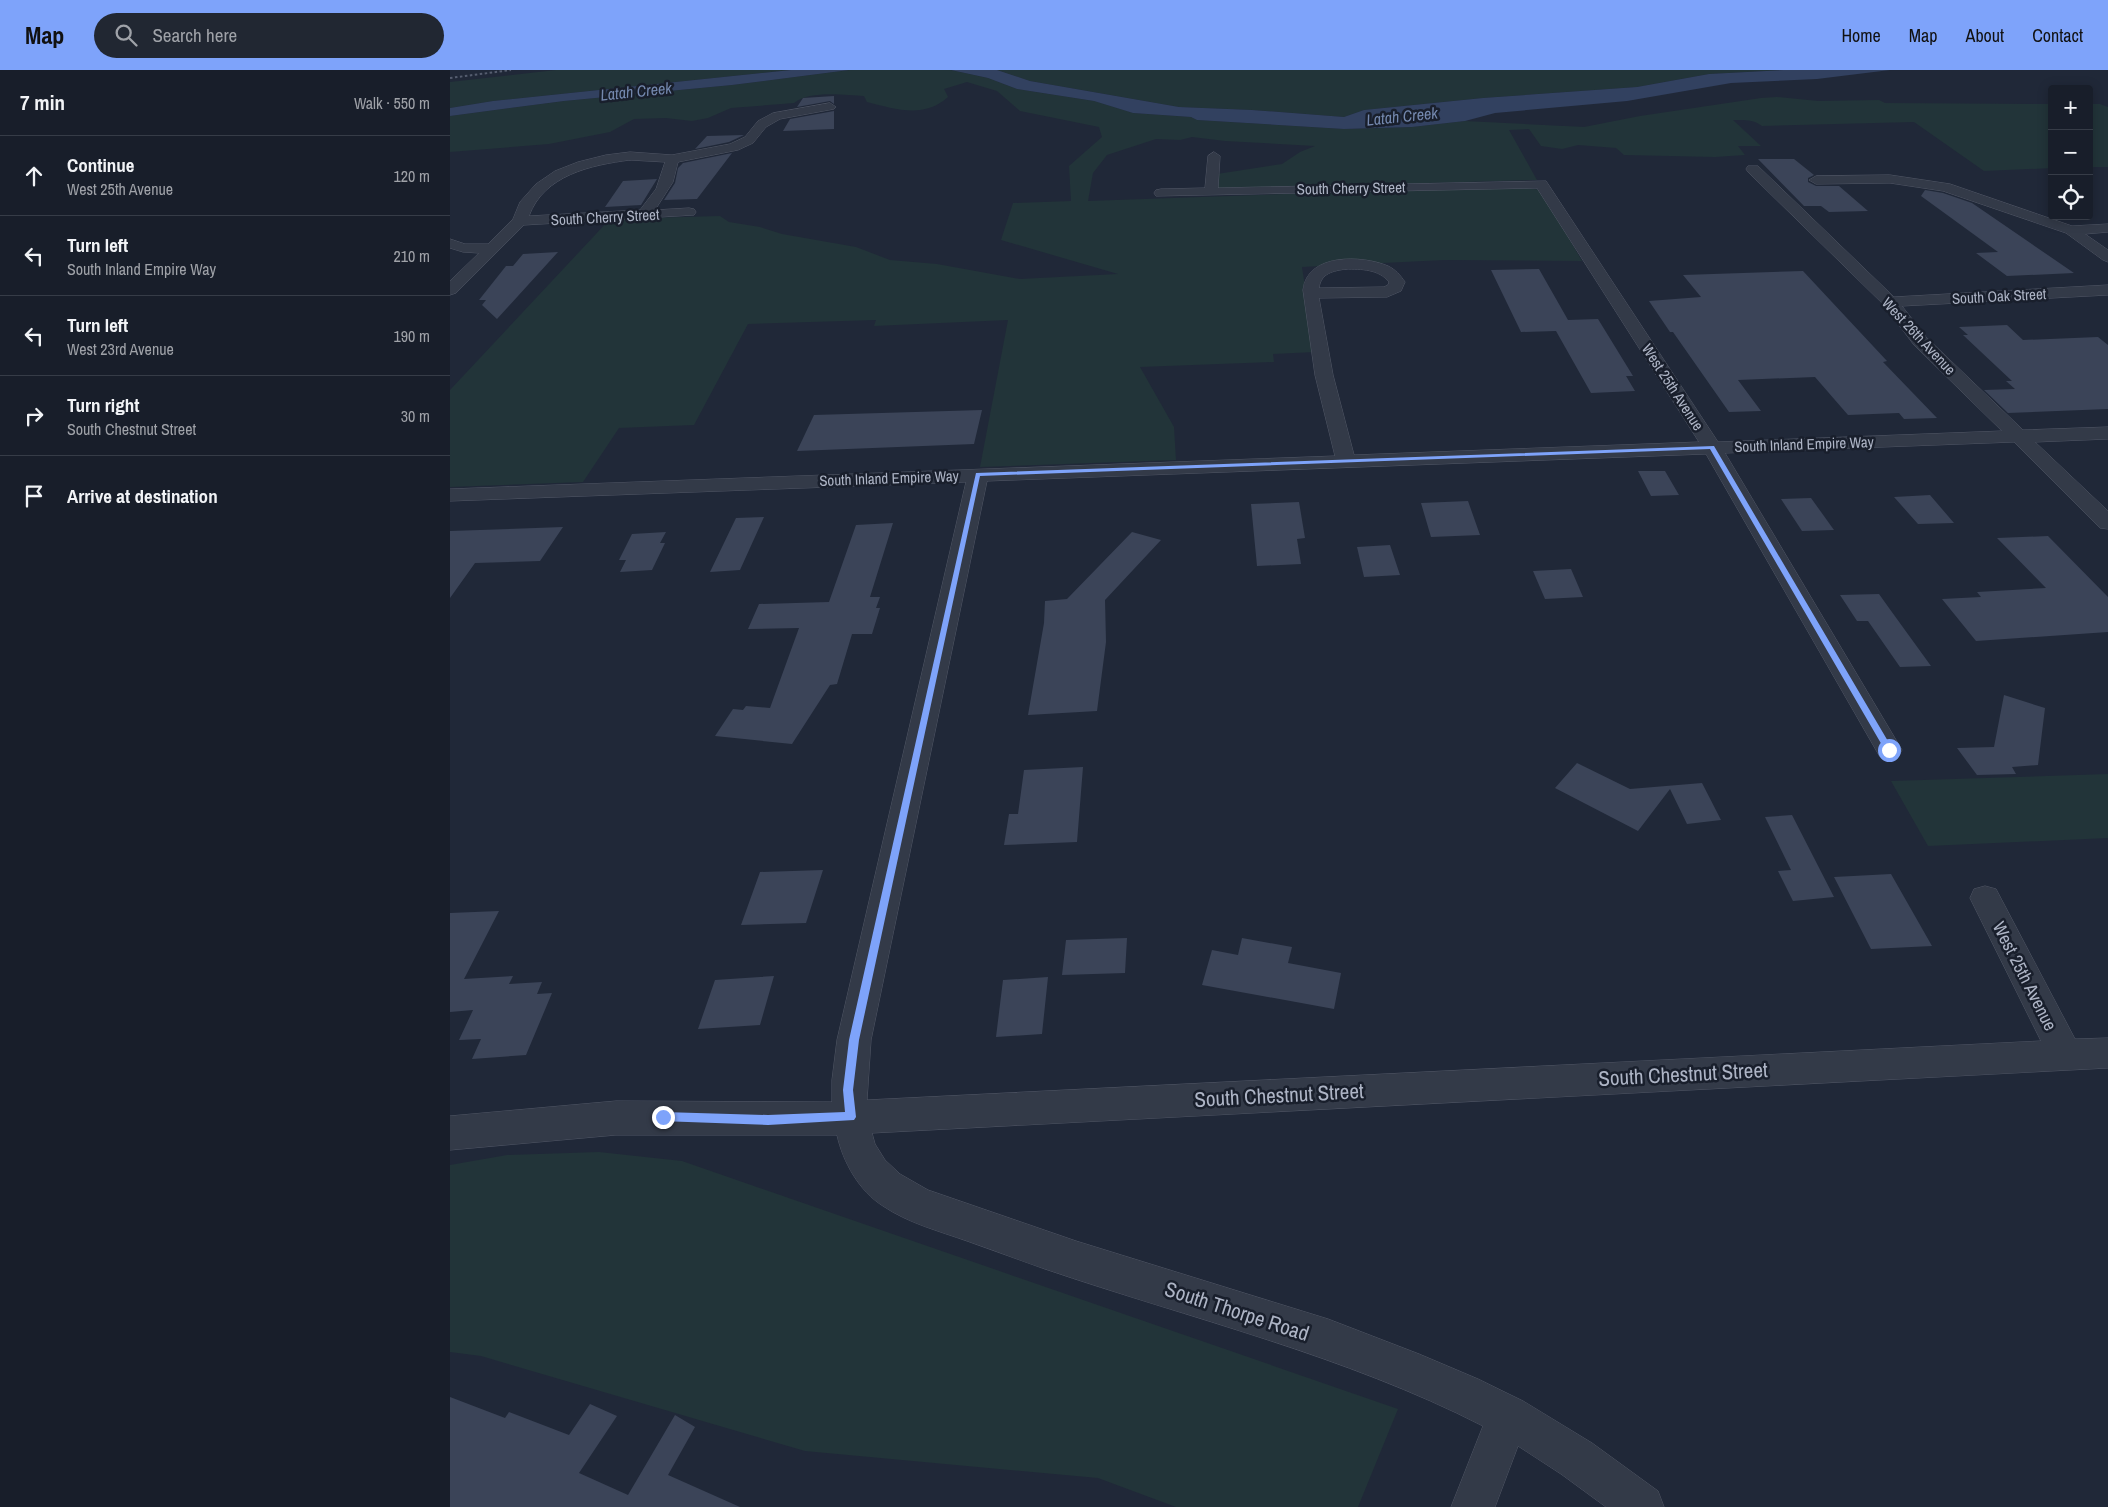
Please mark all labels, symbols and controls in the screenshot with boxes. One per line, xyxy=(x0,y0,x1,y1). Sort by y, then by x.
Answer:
search box xyxy=(94,13,444,58)
text: Map xyxy=(25,19,64,51)
icon: search xyxy=(112,21,140,49)
text: Search here xyxy=(152,22,237,48)
text: Home xyxy=(1841,23,1881,48)
text: Map xyxy=(1909,23,1938,48)
text: About xyxy=(1966,23,2004,48)
text: Contact xyxy=(2032,23,2083,48)
water label: Latah Creek xyxy=(599,76,673,106)
map controls xyxy=(2048,85,2093,220)
button: + xyxy=(2048,85,2093,130)
text: 7 min xyxy=(20,88,65,117)
text: Walk · 550 m xyxy=(354,92,430,114)
water label: Latah Creek xyxy=(1365,101,1439,131)
button: − xyxy=(2048,130,2093,175)
text: Continue xyxy=(67,152,135,178)
icon: ahead xyxy=(20,162,48,190)
text: 120 m xyxy=(394,165,430,187)
button: locate xyxy=(2048,175,2093,220)
street label: South Cherry Street xyxy=(1296,177,1406,199)
text: West 25th Avenue xyxy=(67,178,173,200)
street label: South Cherry Street xyxy=(550,204,660,230)
text: Turn left xyxy=(67,232,128,258)
icon: left xyxy=(20,242,48,270)
text: 210 m xyxy=(394,245,430,267)
text: South Inland Empire Way xyxy=(67,258,216,280)
street label: South Oak Street xyxy=(1951,283,2047,309)
street label: West 26th Avenue xyxy=(1877,292,1961,380)
text: Turn left xyxy=(67,312,128,338)
icon: left xyxy=(20,322,48,350)
text: 190 m xyxy=(394,325,430,347)
text: West 23rd Avenue xyxy=(67,338,174,360)
street label: West 25th Avenue xyxy=(1637,340,1709,435)
text: Turn right xyxy=(67,392,139,418)
icon: right xyxy=(20,402,48,430)
text: 30 m xyxy=(401,405,430,427)
text: South Chestnut Street xyxy=(67,418,196,440)
street label: South Inland Empire Way xyxy=(1734,431,1875,457)
street label: South Inland Empire Way xyxy=(819,465,960,491)
icon: arrive xyxy=(20,482,48,510)
text: Arrive at destination xyxy=(67,483,218,509)
route start xyxy=(1878,739,1901,762)
street label: West 25th Avenue xyxy=(1987,917,2063,1035)
street label: South Chestnut Street xyxy=(1598,1055,1769,1093)
street label: South Chestnut Street xyxy=(1194,1076,1365,1114)
route end xyxy=(652,1106,675,1129)
street label: South Thorpe Road xyxy=(1161,1274,1313,1348)

